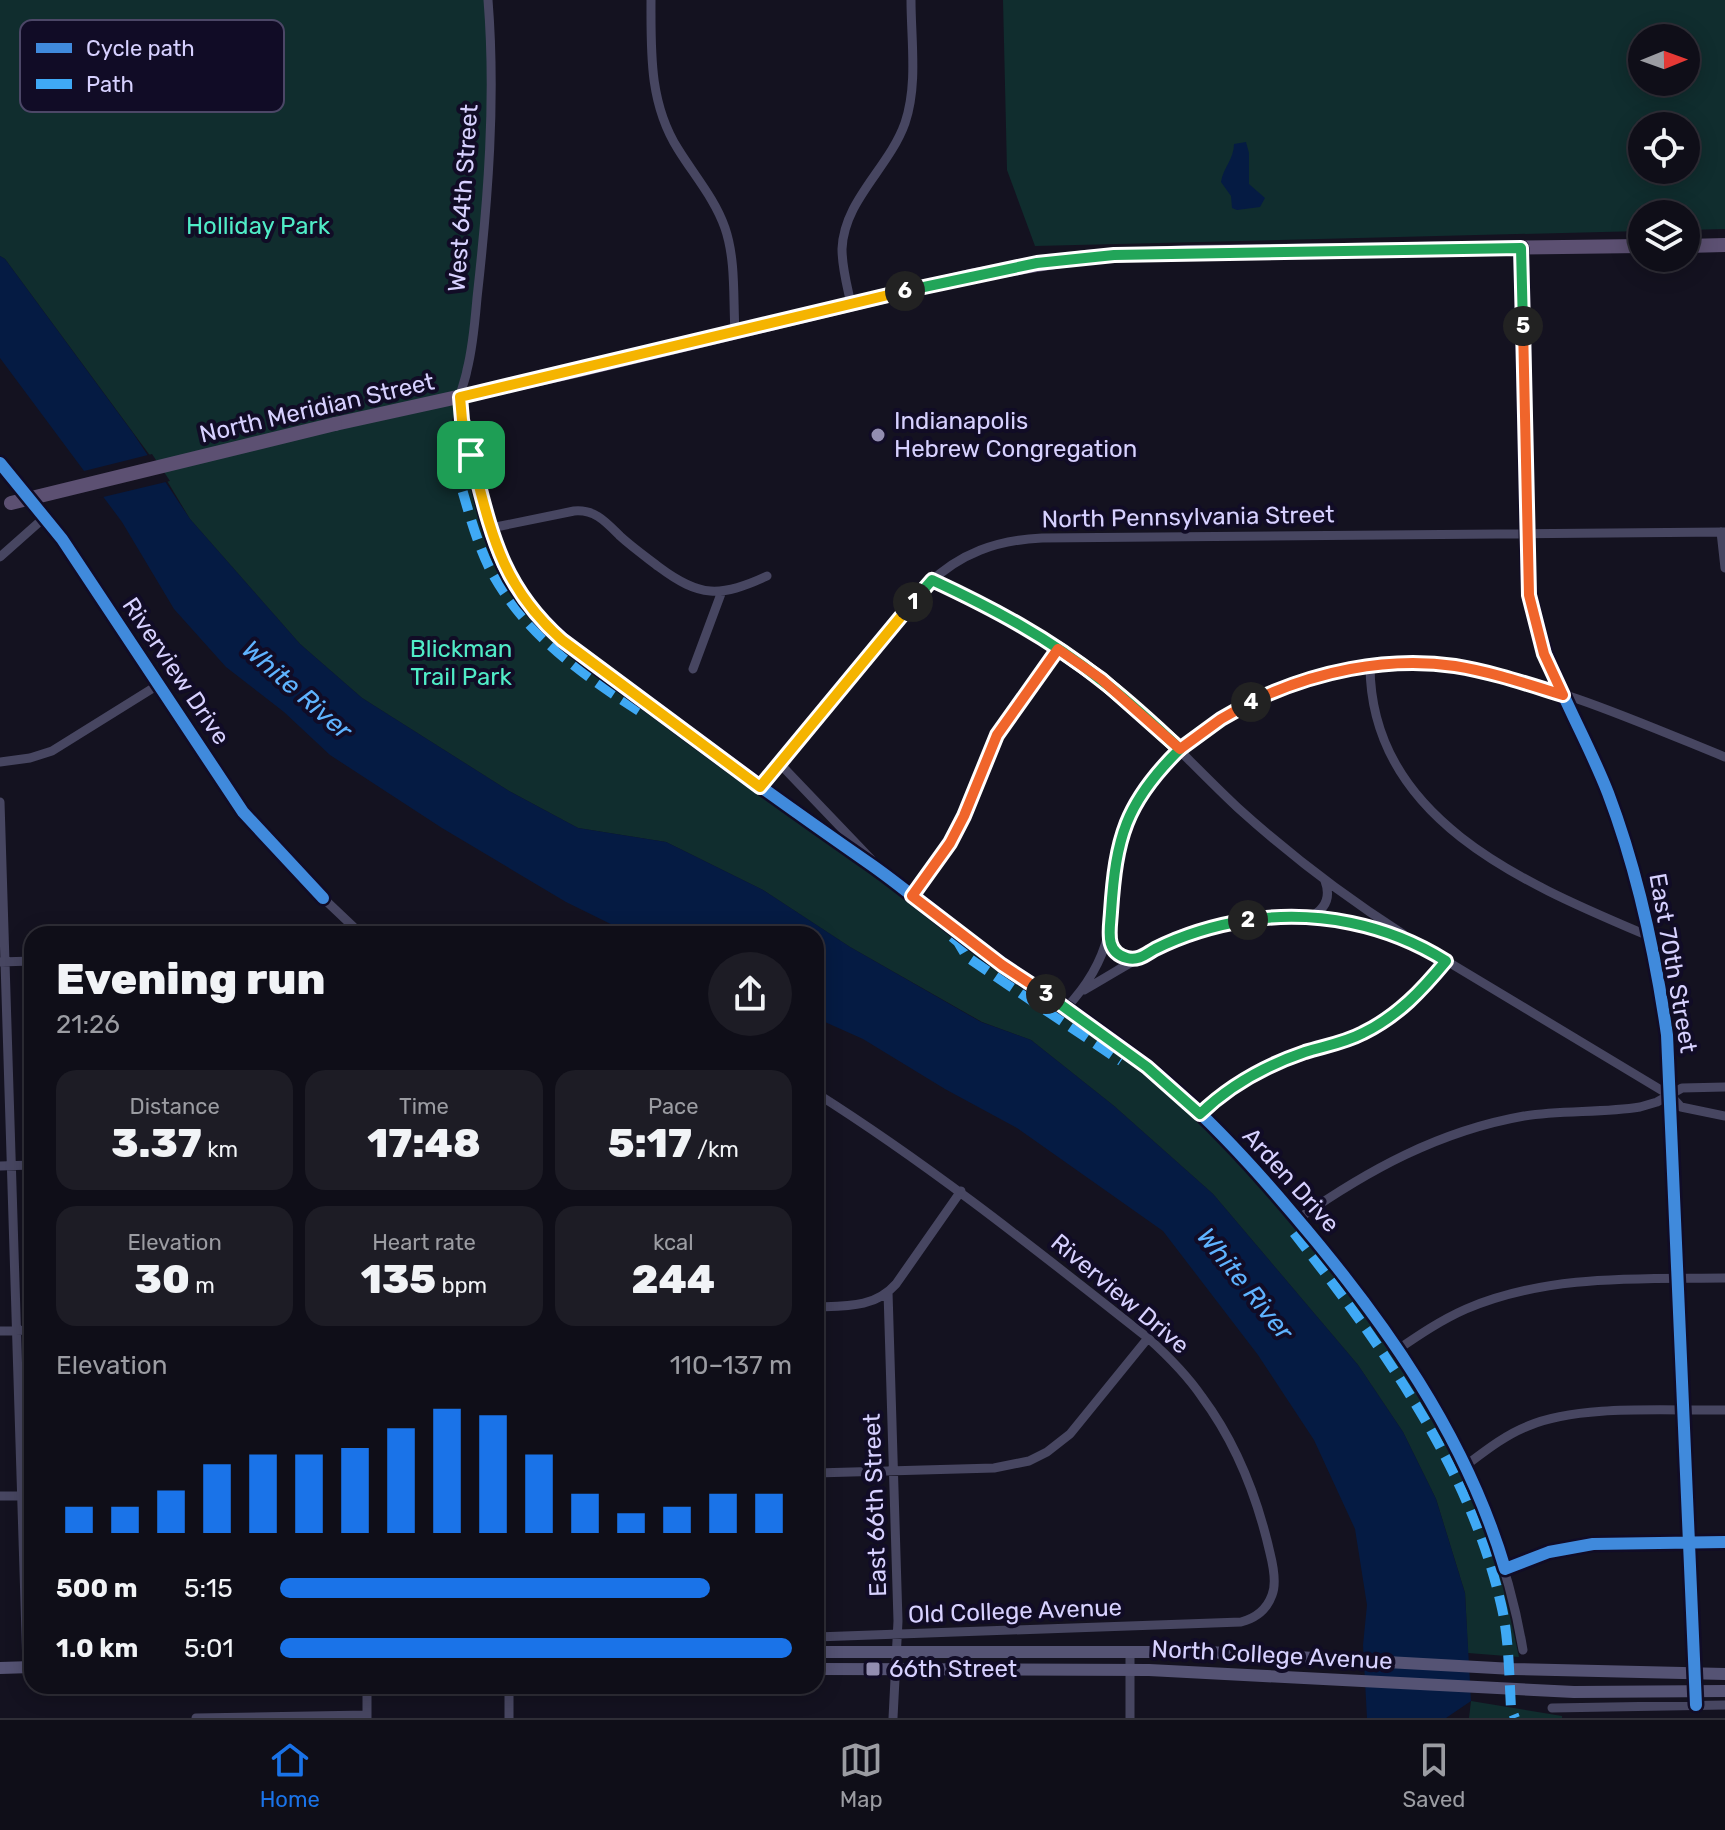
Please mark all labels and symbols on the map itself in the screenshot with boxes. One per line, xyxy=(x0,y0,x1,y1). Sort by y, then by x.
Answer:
legend xyxy=(20,20,284,112)
north arrow xyxy=(1628,24,1700,96)
text: Cycle path xyxy=(86,35,195,62)
text: Path xyxy=(86,71,134,98)
street label: West 64th Street xyxy=(442,103,484,293)
park label: Holliday Park xyxy=(186,212,331,240)
pin: 6 xyxy=(885,271,925,311)
pin: 5 xyxy=(1503,306,1543,346)
street label: North Meridian Street xyxy=(197,367,437,449)
place label: Indianapolis Hebrew Congregation xyxy=(894,407,1137,463)
pin xyxy=(437,421,505,489)
marker: Indianapolis Hebrew Congregation xyxy=(869,426,887,444)
street label: North Pennsylvania Street xyxy=(1041,500,1335,534)
pin: 1 xyxy=(893,582,933,622)
street label: Riverview Drive xyxy=(116,592,236,750)
water label: White River xyxy=(236,634,359,747)
park label: Blickman Trail Park xyxy=(410,635,512,691)
pin: 4 xyxy=(1231,682,1271,722)
street label: East 70th Street xyxy=(1643,871,1703,1055)
pin: 2 xyxy=(1228,900,1268,940)
pin: 3 xyxy=(1026,974,1066,1014)
street label: Arden Drive xyxy=(1237,1122,1345,1238)
water label: White River xyxy=(1190,1222,1300,1347)
street label: Riverview Drive xyxy=(1045,1228,1195,1360)
street label: East 66th Street xyxy=(858,1413,892,1597)
street label: Old College Avenue xyxy=(907,1593,1123,1629)
street label: North College Avenue xyxy=(1151,1635,1393,1675)
place label: 66th Street xyxy=(889,1655,1017,1683)
marker: 66th Street xyxy=(864,1660,882,1678)

